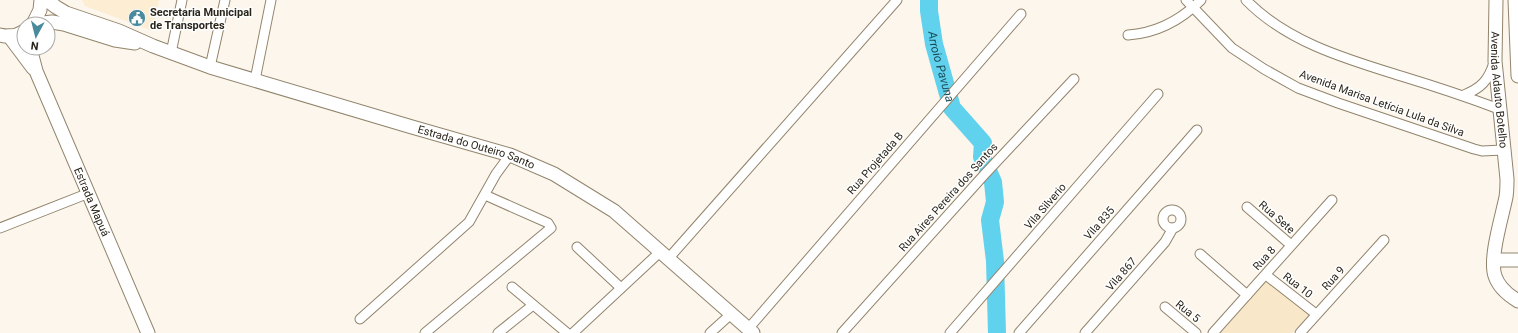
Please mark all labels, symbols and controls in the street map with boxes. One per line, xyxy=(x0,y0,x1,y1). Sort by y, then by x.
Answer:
place label: Secretaria Municipal de Transportes xyxy=(150,6,252,32)
public building icon: Secretaria Municipal de Transportes xyxy=(127,8,147,28)
north arrow xyxy=(16,16,56,56)
water label: Arroio Pavuna xyxy=(925,29,957,104)
street label: Avenida Adauto Botelho xyxy=(1488,31,1510,149)
text: N xyxy=(30,38,39,52)
street label: Avenida Marisa Letícia Lula da Silva xyxy=(1298,68,1466,139)
street label: Estrada do Outeiro Santo xyxy=(416,123,537,172)
street label: Rua Projetada B xyxy=(845,129,906,197)
street label: Rua Aires Pereira dos Santos xyxy=(896,140,1001,254)
street label: Estrada Mapuá xyxy=(71,165,112,238)
street label: Vila Silverio xyxy=(1022,181,1069,232)
street label: Rua Sete xyxy=(1256,198,1297,237)
street label: Vila 835 xyxy=(1081,204,1117,243)
street label: Rua 8 xyxy=(1250,244,1278,273)
street label: Vila 867 xyxy=(1103,255,1139,294)
street label: Rua 9 xyxy=(1319,264,1347,293)
street label: Rua 10 xyxy=(1280,270,1315,301)
street label: Rua 5 xyxy=(1173,298,1203,325)

